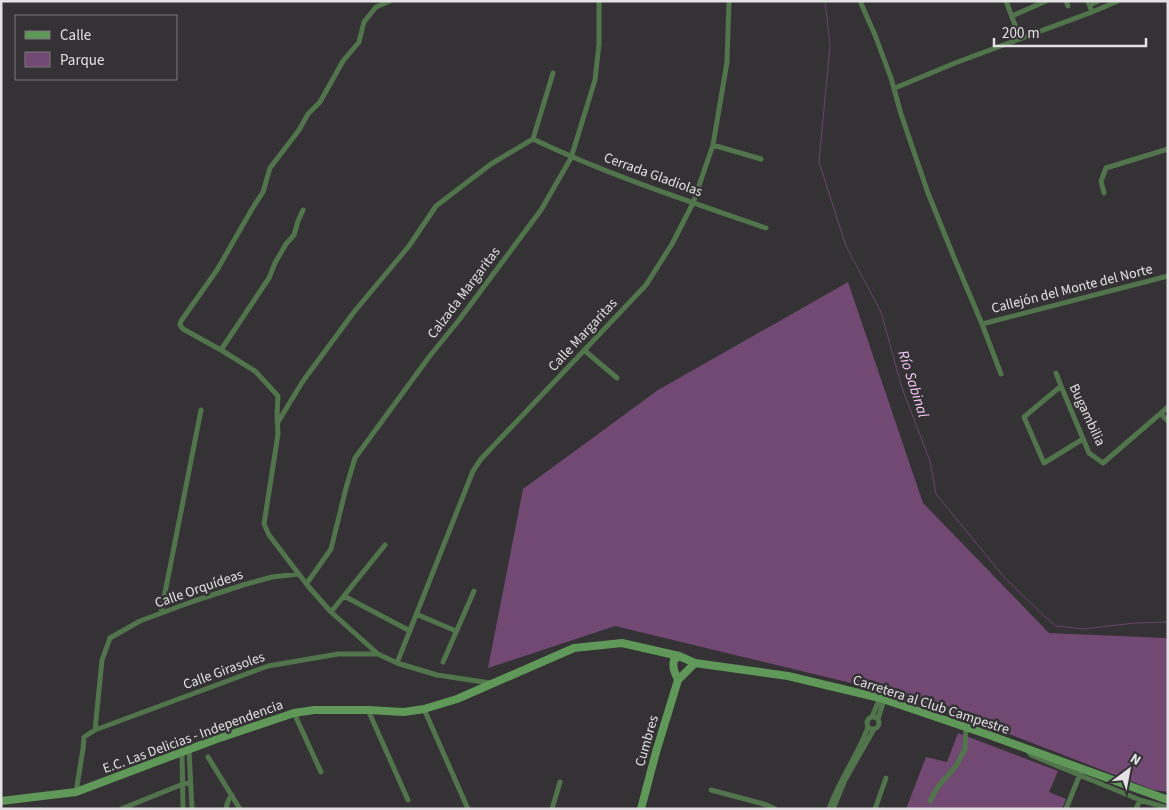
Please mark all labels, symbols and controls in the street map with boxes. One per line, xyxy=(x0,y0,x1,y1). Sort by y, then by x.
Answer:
legend xyxy=(15,15,178,80)
scale bar xyxy=(994,15,1146,47)
text: 200 m xyxy=(1002,23,1040,44)
text: Calle xyxy=(60,25,91,46)
text: Parque xyxy=(60,50,104,71)
street label: Cerrada Gladiolas xyxy=(601,148,705,202)
street label: Calzada Margaritas xyxy=(423,243,505,343)
street label: Callejón del Monte del Norte xyxy=(989,259,1155,319)
street label: Calle Margaritas xyxy=(544,294,622,376)
water label: Río Sabinal xyxy=(892,348,934,421)
street label: Bugambilia xyxy=(1064,381,1110,449)
street label: Calle Orquídeas xyxy=(152,564,246,613)
street label: Calle Girasoles xyxy=(180,647,268,695)
street label: Carretera al Club Campestre xyxy=(850,670,1012,740)
street label: E.C. Las Delicias - Independencia xyxy=(100,695,286,779)
street label: Cumbres xyxy=(630,713,664,769)
north arrow xyxy=(1104,745,1154,795)
text: N xyxy=(1126,749,1145,771)

